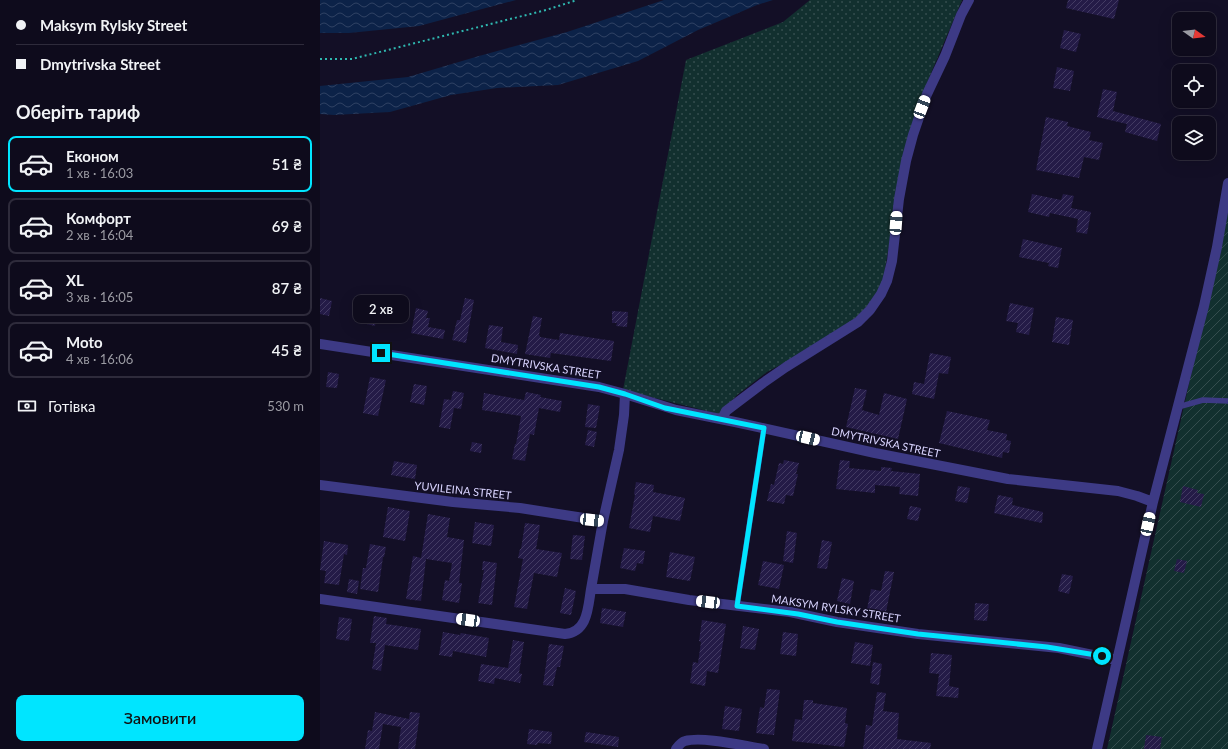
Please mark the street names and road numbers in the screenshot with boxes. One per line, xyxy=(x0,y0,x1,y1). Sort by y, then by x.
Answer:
street label: DMYTRIVSKA STREET xyxy=(490,351,602,381)
street label: DMYTRIVSKA STREET xyxy=(830,424,942,460)
street label: YUVILEINA STREET xyxy=(414,478,513,502)
street label: MAKSYM RYLSKY STREET xyxy=(770,591,902,625)

